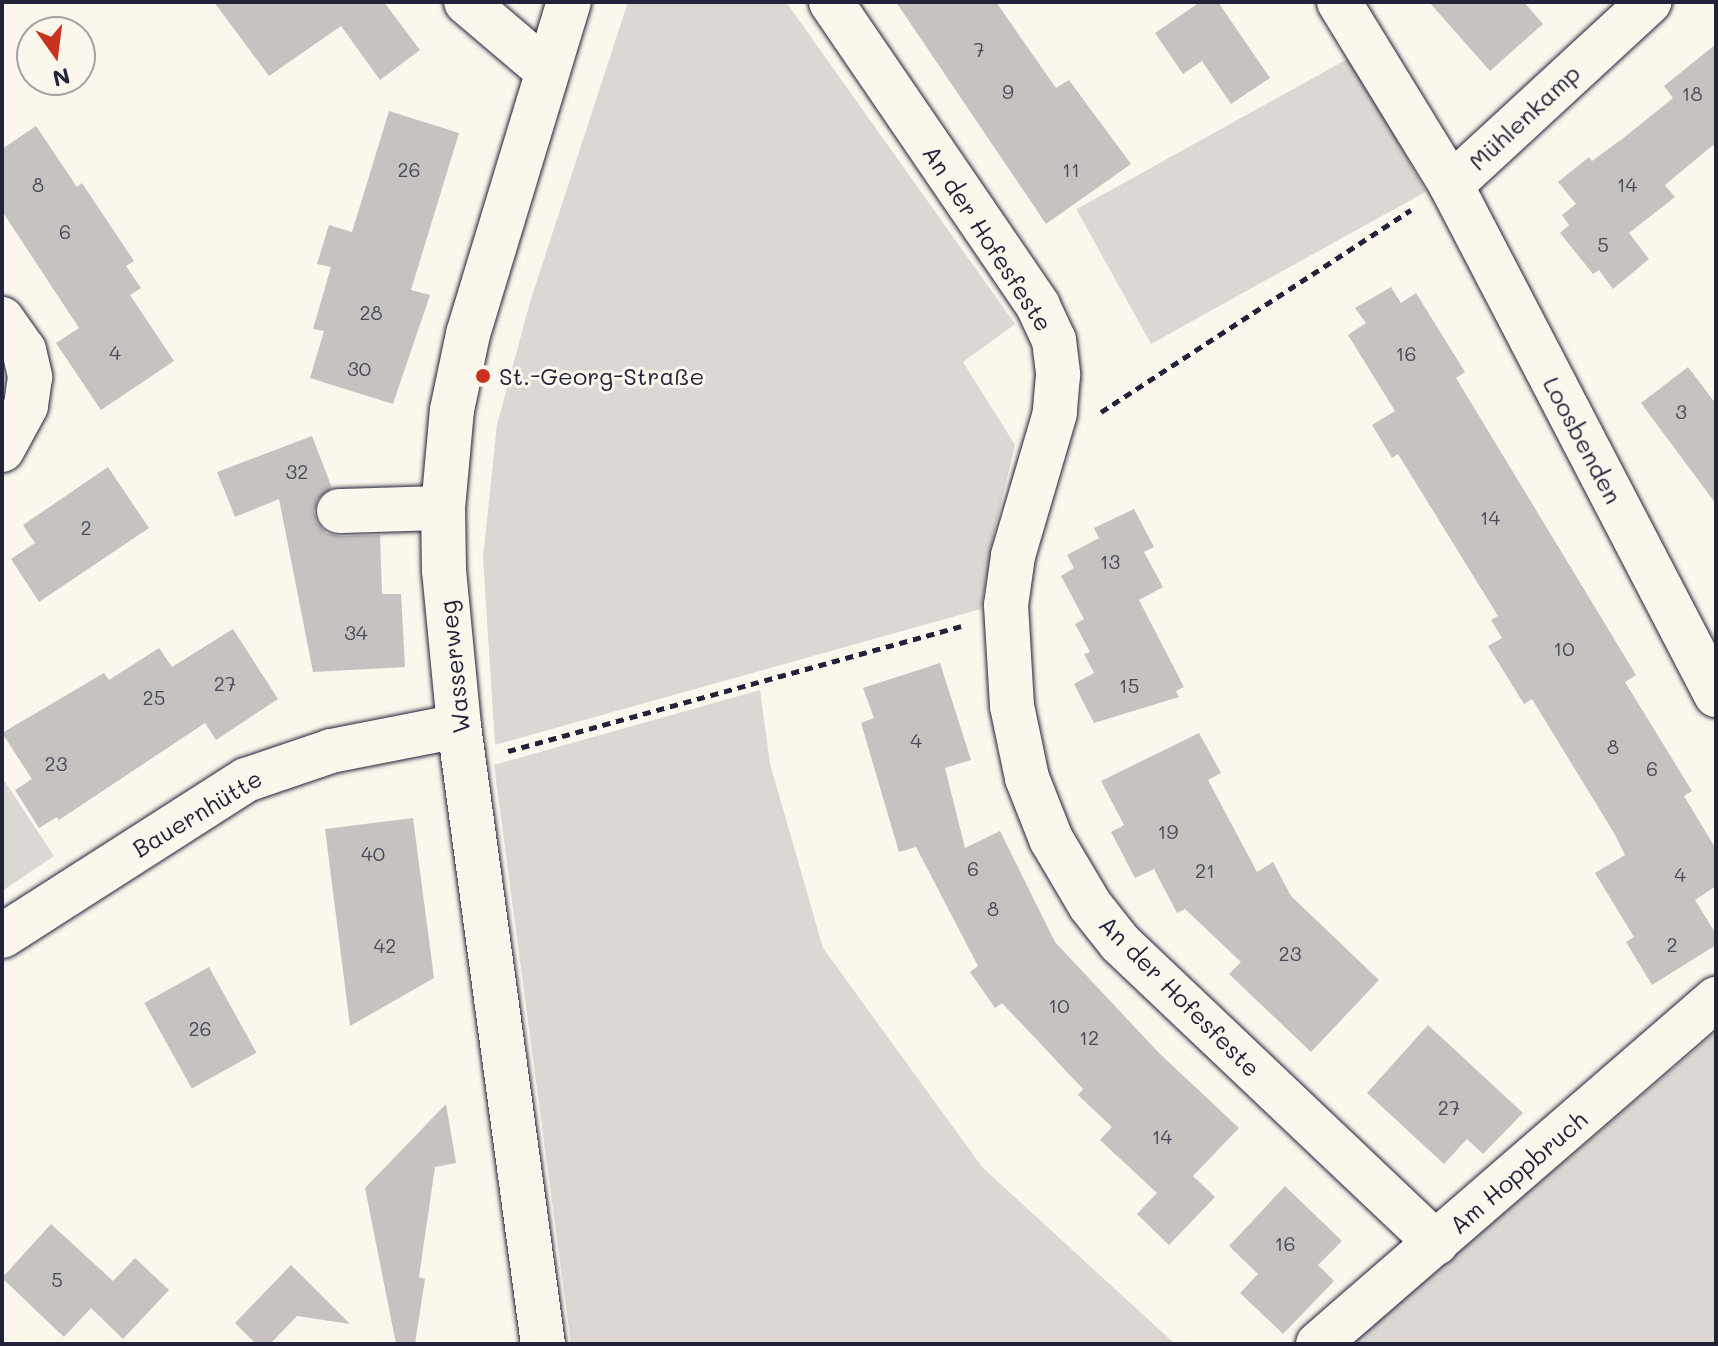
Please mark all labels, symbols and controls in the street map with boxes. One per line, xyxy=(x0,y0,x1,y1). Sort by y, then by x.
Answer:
north arrow xyxy=(16,16,96,96)
house number: 7 xyxy=(973,37,985,61)
street label: Mühlenkamp xyxy=(1462,58,1586,176)
text: N xyxy=(50,62,73,94)
house number: 9 xyxy=(1002,79,1014,103)
house number: 18 xyxy=(1681,81,1703,105)
street label: An der Hofesfeste xyxy=(917,140,1059,336)
house number: 26 xyxy=(397,157,421,181)
house number: 11 xyxy=(1062,157,1080,181)
house number: 8 xyxy=(32,172,44,196)
house number: 14 xyxy=(1617,172,1637,196)
house number: 6 xyxy=(59,219,71,243)
house number: 5 xyxy=(1597,232,1609,256)
house number: 28 xyxy=(359,300,383,324)
house number: 4 xyxy=(109,340,121,364)
house number: 16 xyxy=(1395,341,1417,365)
house number: 30 xyxy=(347,356,371,380)
place label: St.-Georg-Straße xyxy=(499,362,704,390)
marker: St.-Georg-Straße xyxy=(474,367,492,385)
street label: Loosbenden xyxy=(1538,372,1628,508)
house number: 3 xyxy=(1675,399,1687,423)
house number: 32 xyxy=(286,459,308,483)
house number: 14 xyxy=(1480,505,1500,529)
house number: 2 xyxy=(80,515,92,539)
house number: 13 xyxy=(1100,549,1120,573)
street label: Wasserweg xyxy=(433,599,475,735)
house number: 34 xyxy=(344,620,368,644)
house number: 10 xyxy=(1553,636,1575,660)
house number: 27 xyxy=(214,671,236,695)
house number: 15 xyxy=(1119,673,1139,697)
house number: 25 xyxy=(143,685,165,709)
house number: 4 xyxy=(910,728,922,752)
house number: 8 xyxy=(1607,734,1619,758)
house number: 23 xyxy=(45,751,67,775)
house number: 6 xyxy=(1646,756,1658,780)
street label: Bauernhütte xyxy=(127,763,267,863)
house number: 19 xyxy=(1158,819,1178,843)
house number: 40 xyxy=(361,841,385,865)
house number: 6 xyxy=(967,856,979,880)
house number: 21 xyxy=(1195,858,1215,882)
house number: 4 xyxy=(1674,862,1686,886)
house number: 8 xyxy=(987,896,999,920)
street label: An der Hofesfeste xyxy=(1094,910,1266,1082)
house number: 2 xyxy=(1666,932,1678,956)
house number: 42 xyxy=(374,933,396,957)
house number: 23 xyxy=(1279,941,1301,965)
house number: 10 xyxy=(1048,993,1070,1017)
house number: 26 xyxy=(188,1016,212,1040)
house number: 12 xyxy=(1079,1025,1099,1049)
house number: 27 xyxy=(1438,1095,1460,1119)
street label: Am Hoppbruch xyxy=(1443,1105,1593,1239)
house number: 14 xyxy=(1152,1124,1172,1148)
house number: 16 xyxy=(1274,1231,1296,1255)
house number: 5 xyxy=(51,1267,63,1291)

